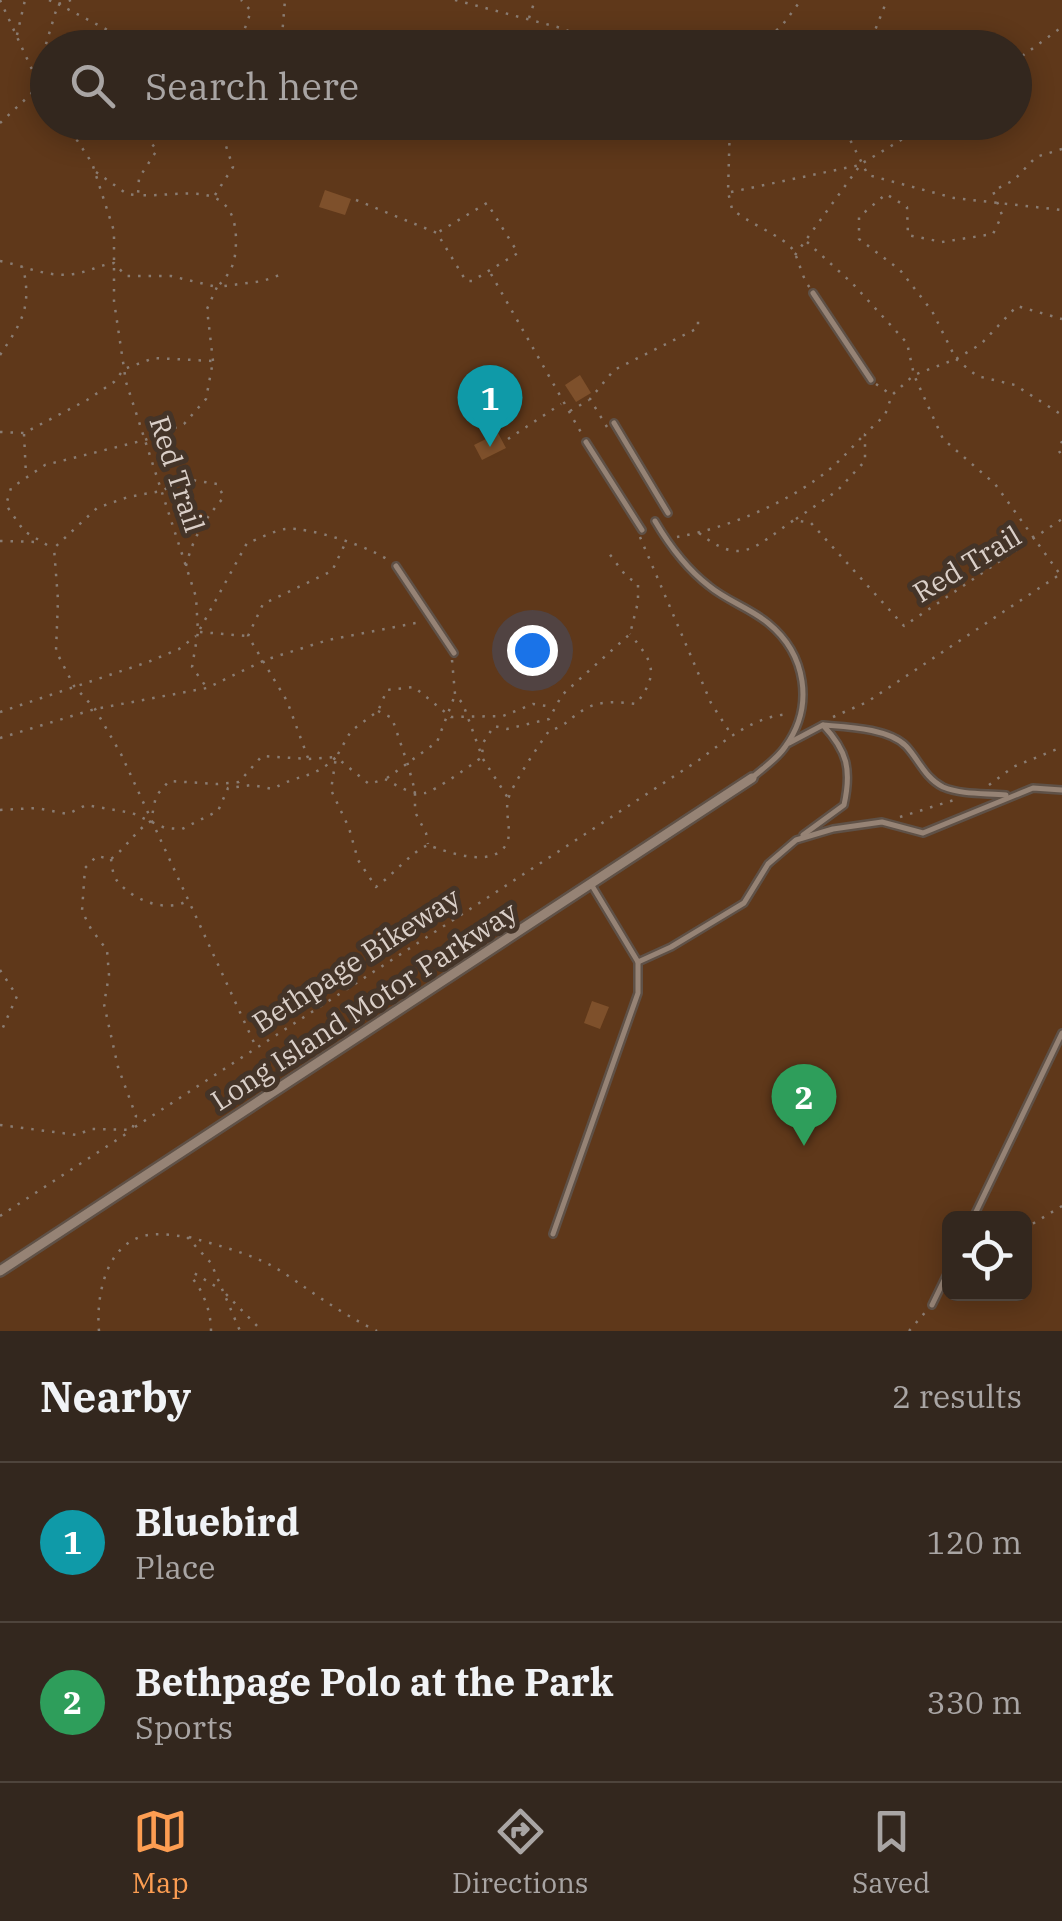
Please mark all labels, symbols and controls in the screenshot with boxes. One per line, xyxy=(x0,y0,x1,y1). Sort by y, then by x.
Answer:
search box xyxy=(30,30,1032,140)
icon: search xyxy=(65,58,120,113)
text: Search here xyxy=(145,61,359,110)
pin: 1 xyxy=(458,364,522,447)
street label: Red Trail xyxy=(141,411,214,537)
street label: Red Trail xyxy=(906,517,1028,610)
your location xyxy=(507,625,558,676)
street label: Bethpage Bikeway xyxy=(245,879,467,1041)
street label: Long Island Motor Parkway xyxy=(204,893,524,1119)
pin: 2 xyxy=(772,1064,836,1146)
map controls xyxy=(942,1211,1032,1301)
button: locate xyxy=(942,1211,1032,1301)
text: Nearby xyxy=(40,1369,191,1424)
text: 2 results xyxy=(892,1375,1022,1417)
text: Bluebird xyxy=(135,1497,300,1546)
text: 1 xyxy=(63,1521,82,1563)
text: 120 m xyxy=(926,1521,1022,1563)
text: Place xyxy=(135,1546,215,1588)
text: Bethpage Polo at the Park xyxy=(135,1657,613,1706)
text: 2 xyxy=(63,1681,82,1723)
text: 330 m xyxy=(926,1681,1022,1723)
text: Sports xyxy=(135,1706,233,1748)
tab: Map xyxy=(132,1804,189,1901)
tab: Directions xyxy=(452,1804,589,1901)
tab: Saved xyxy=(852,1804,930,1901)

